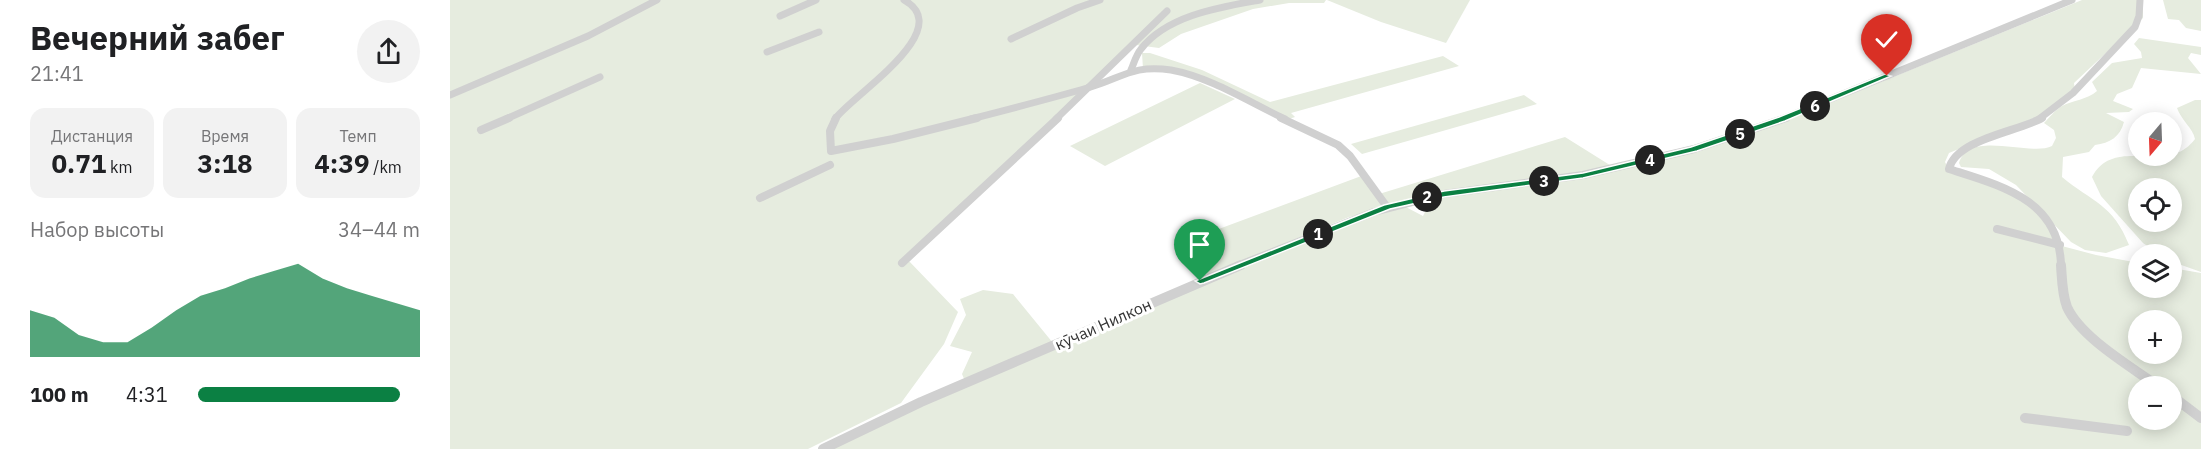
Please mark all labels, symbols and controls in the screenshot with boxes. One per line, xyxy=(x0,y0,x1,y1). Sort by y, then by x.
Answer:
pin xyxy=(1861,14,1912,76)
text: Вечерний забег xyxy=(30,16,285,59)
button: share xyxy=(357,20,420,83)
icon: check xyxy=(1870,23,1903,56)
text: 21:41 xyxy=(30,60,84,87)
pin: 6 xyxy=(1800,91,1830,121)
text: 6 xyxy=(1810,96,1820,116)
north arrow xyxy=(2128,112,2182,166)
map controls xyxy=(2128,112,2182,430)
pin: 5 xyxy=(1725,119,1755,149)
text: 5 xyxy=(1735,124,1745,144)
text: Дистанция xyxy=(51,126,133,146)
text: Время xyxy=(201,126,249,146)
text: Темп xyxy=(339,126,377,146)
pin: 4 xyxy=(1635,145,1665,175)
text: 0.71 xyxy=(51,146,106,180)
text: 3:18 xyxy=(197,146,253,180)
text: 4:39 xyxy=(314,146,370,180)
text: 4 xyxy=(1645,150,1655,170)
text: km xyxy=(106,157,133,177)
text: /km xyxy=(370,157,402,177)
pin: 3 xyxy=(1529,166,1559,196)
text: 3 xyxy=(1539,171,1549,191)
button: locate xyxy=(2128,178,2182,232)
pin: 2 xyxy=(1412,182,1442,212)
text: 2 xyxy=(1422,187,1432,207)
text: Набор высоты xyxy=(30,216,164,243)
text: 34–44 m xyxy=(338,216,420,243)
pin xyxy=(1174,219,1225,281)
pin: 1 xyxy=(1303,219,1333,249)
text: 1 xyxy=(1313,224,1323,244)
icon: arrive xyxy=(1183,228,1216,261)
button: layers xyxy=(2128,244,2182,298)
street label: кӯчаи Нилкон xyxy=(1052,294,1154,354)
button: + xyxy=(2128,310,2182,364)
button: − xyxy=(2128,376,2182,430)
text: 100 m xyxy=(30,381,89,408)
text: 4:31 xyxy=(126,381,168,408)

